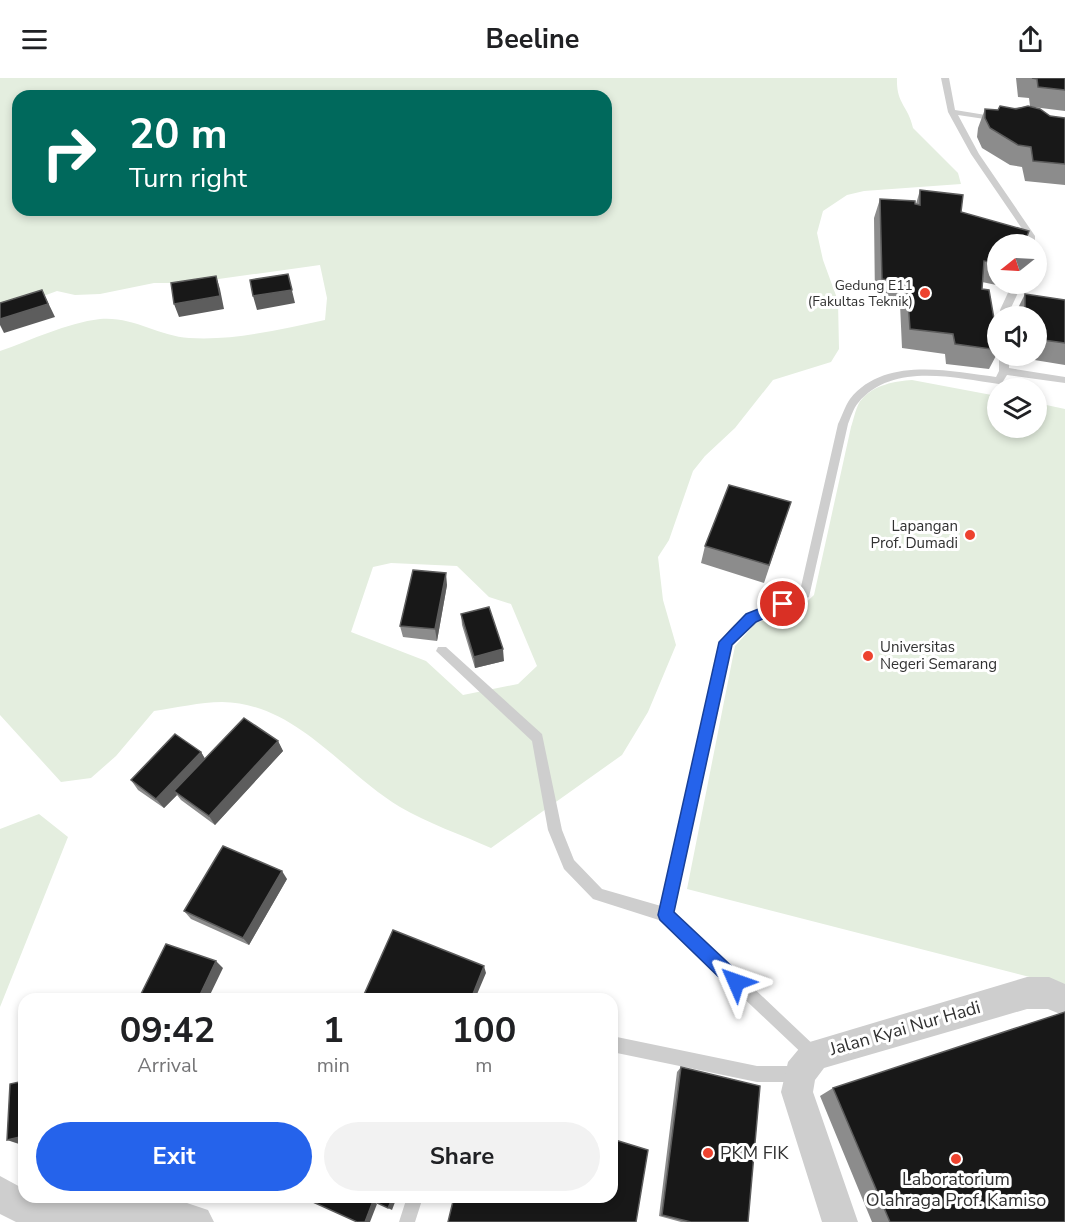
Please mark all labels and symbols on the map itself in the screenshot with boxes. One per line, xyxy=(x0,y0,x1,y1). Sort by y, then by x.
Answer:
north arrow xyxy=(987,234,1047,294)
place label: Gedung E11 (Fakultas Teknik) xyxy=(808,276,913,311)
marker: Gedung E11 (Fakultas Teknik) xyxy=(918,286,932,300)
place label: Lapangan Prof. Dumadi xyxy=(871,516,958,553)
marker: Lapangan Prof. Dumadi xyxy=(963,528,977,542)
pin xyxy=(757,578,808,629)
place label: Universitas Negeri Semarang xyxy=(880,637,997,674)
marker: Universitas Negeri Semarang xyxy=(861,649,875,663)
position arrow xyxy=(704,950,768,1014)
street label: Jalan Kyai Nur Hadi xyxy=(826,995,983,1061)
place label: PKM FIK xyxy=(720,1141,789,1165)
marker: PKM FIK xyxy=(701,1146,715,1160)
marker: Laboratorium Olahraga Prof. Kamiso xyxy=(949,1152,963,1166)
place label: Laboratorium Olahraga Prof. Kamiso xyxy=(866,1167,1046,1212)

